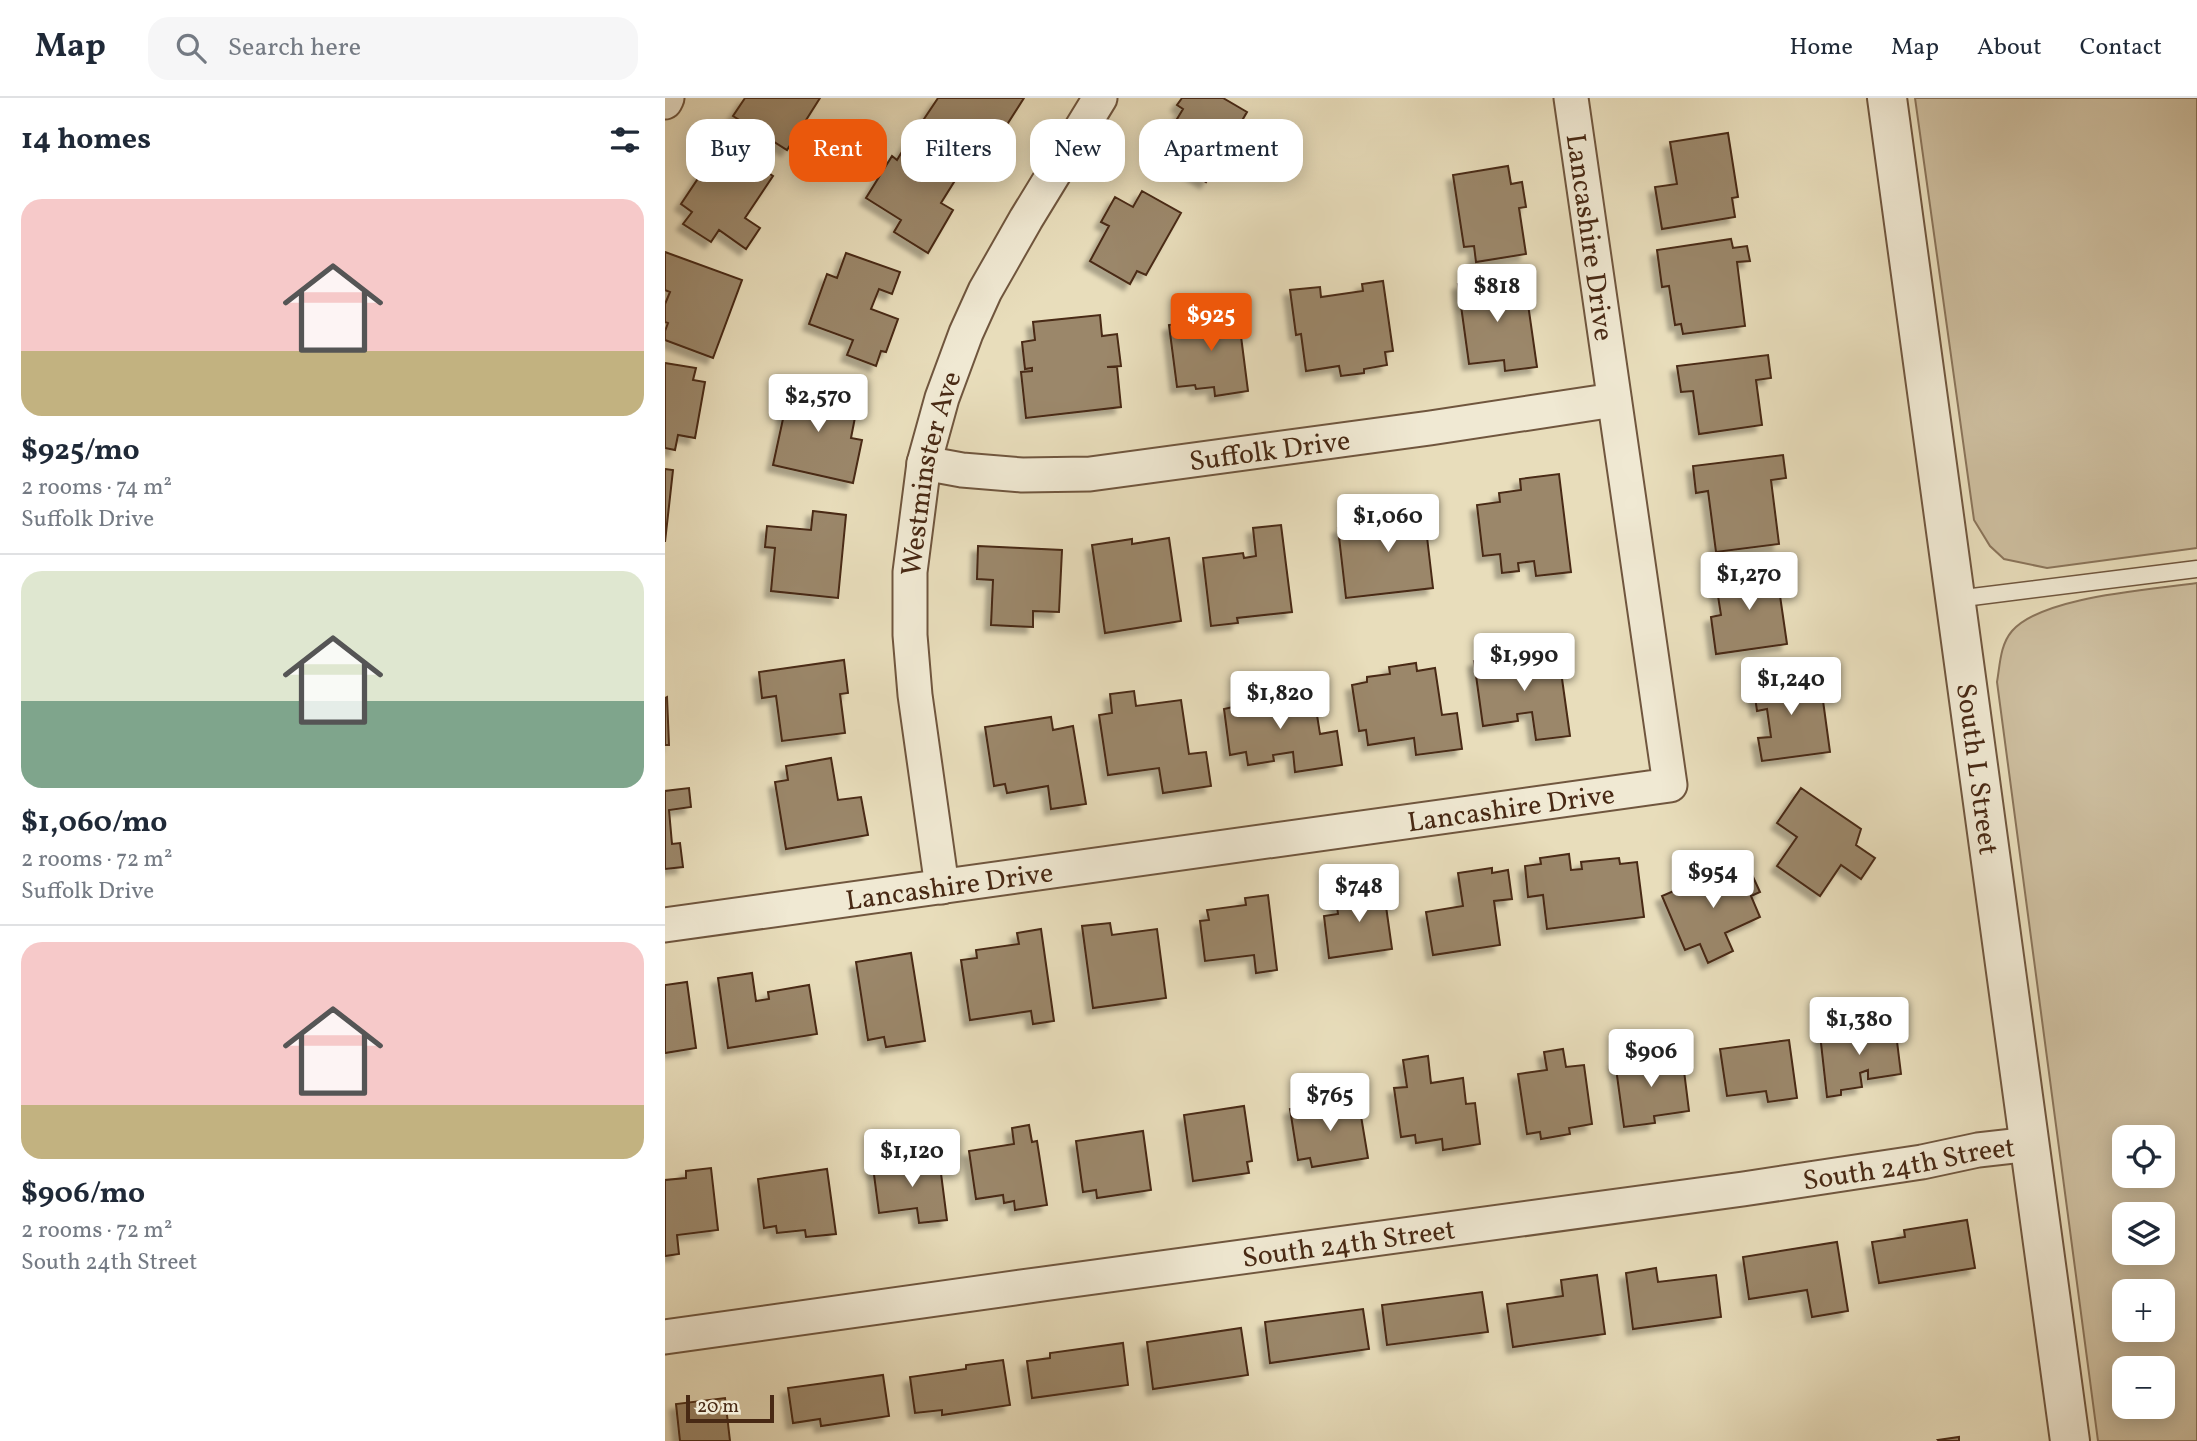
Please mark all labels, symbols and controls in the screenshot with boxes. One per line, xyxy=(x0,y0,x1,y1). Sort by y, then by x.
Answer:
search box xyxy=(148,17,638,80)
text: Map xyxy=(35,25,106,71)
icon: search xyxy=(172,29,210,67)
text: Search here xyxy=(228,30,361,66)
text: Home xyxy=(1789,31,1853,65)
text: Map xyxy=(1891,31,1939,65)
text: About xyxy=(1977,31,2042,65)
text: Contact xyxy=(2080,31,2162,65)
text: 14 homes xyxy=(21,119,151,161)
chip: Buy xyxy=(686,119,775,182)
chip: Rent xyxy=(789,119,887,182)
chip: Filters xyxy=(901,119,1016,182)
chip: New xyxy=(1030,119,1125,182)
chip: Apartment xyxy=(1139,119,1303,182)
icon: filters xyxy=(606,121,644,159)
street label: Lancashire Drive xyxy=(1555,131,1622,343)
icon: home xyxy=(270,245,396,371)
pin: $818 xyxy=(1456,264,1538,324)
text: $818 xyxy=(1473,271,1521,303)
pin: $925 xyxy=(1170,294,1252,353)
text: $925 xyxy=(1187,300,1235,332)
street label: Westminster Ave xyxy=(893,366,972,578)
pin: $2,570 xyxy=(761,374,875,434)
text: $2,570 xyxy=(785,381,851,413)
street label: Suffolk Drive xyxy=(1187,422,1353,482)
text: $925/mo xyxy=(21,430,140,472)
text: 2 rooms · 74 m² xyxy=(21,472,172,504)
pin: $1,060 xyxy=(1331,494,1445,554)
text: $1,060 xyxy=(1353,501,1423,533)
text: Suffolk Drive xyxy=(21,504,154,536)
pin: $1,270 xyxy=(1692,552,1806,612)
text: $1,270 xyxy=(1717,559,1781,591)
icon: home xyxy=(270,617,396,743)
pin: $1,990 xyxy=(1467,634,1581,693)
text: $1,990 xyxy=(1490,640,1558,672)
pin: $1,240 xyxy=(1734,658,1848,717)
text: $1,240 xyxy=(1757,664,1825,696)
pin: $1,820 xyxy=(1223,672,1337,731)
text: $1,820 xyxy=(1246,678,1314,710)
street label: South L Street xyxy=(1945,681,2007,857)
street label: Lancashire Drive xyxy=(1405,776,1617,843)
text: $1,060/mo xyxy=(21,802,168,844)
text: 2 rooms · 72 m² xyxy=(21,844,172,876)
pin: $954 xyxy=(1672,850,1754,910)
street label: Lancashire Drive xyxy=(843,854,1056,922)
text: $954 xyxy=(1688,857,1738,889)
pin: $748 xyxy=(1318,864,1400,924)
text: $748 xyxy=(1335,871,1383,903)
text: Suffolk Drive xyxy=(21,876,154,908)
icon: home xyxy=(270,988,396,1114)
pin: $1,380 xyxy=(1802,998,1916,1057)
text: $1,380 xyxy=(1826,1004,1892,1036)
pin: $906 xyxy=(1610,1030,1692,1089)
text: $906 xyxy=(1625,1036,1677,1068)
pin: $765 xyxy=(1289,1074,1371,1133)
text: $765 xyxy=(1306,1080,1354,1112)
map controls xyxy=(2112,1125,2175,1419)
button: locate xyxy=(2112,1125,2175,1188)
street label: South 24th Street xyxy=(1800,1129,2017,1202)
pin: $1,120 xyxy=(855,1130,969,1189)
text: $1,120 xyxy=(880,1136,944,1168)
text: $906/mo xyxy=(21,1173,145,1215)
button: layers xyxy=(2112,1202,2175,1265)
street label: South 24th Street xyxy=(1240,1211,1458,1279)
text: 2 rooms · 72 m² xyxy=(21,1215,172,1247)
text: South 24th Street xyxy=(21,1247,197,1279)
button: + xyxy=(2112,1279,2175,1342)
button: − xyxy=(2112,1356,2175,1419)
scale bar xyxy=(686,1392,773,1424)
text: 20 m xyxy=(697,1394,739,1420)

